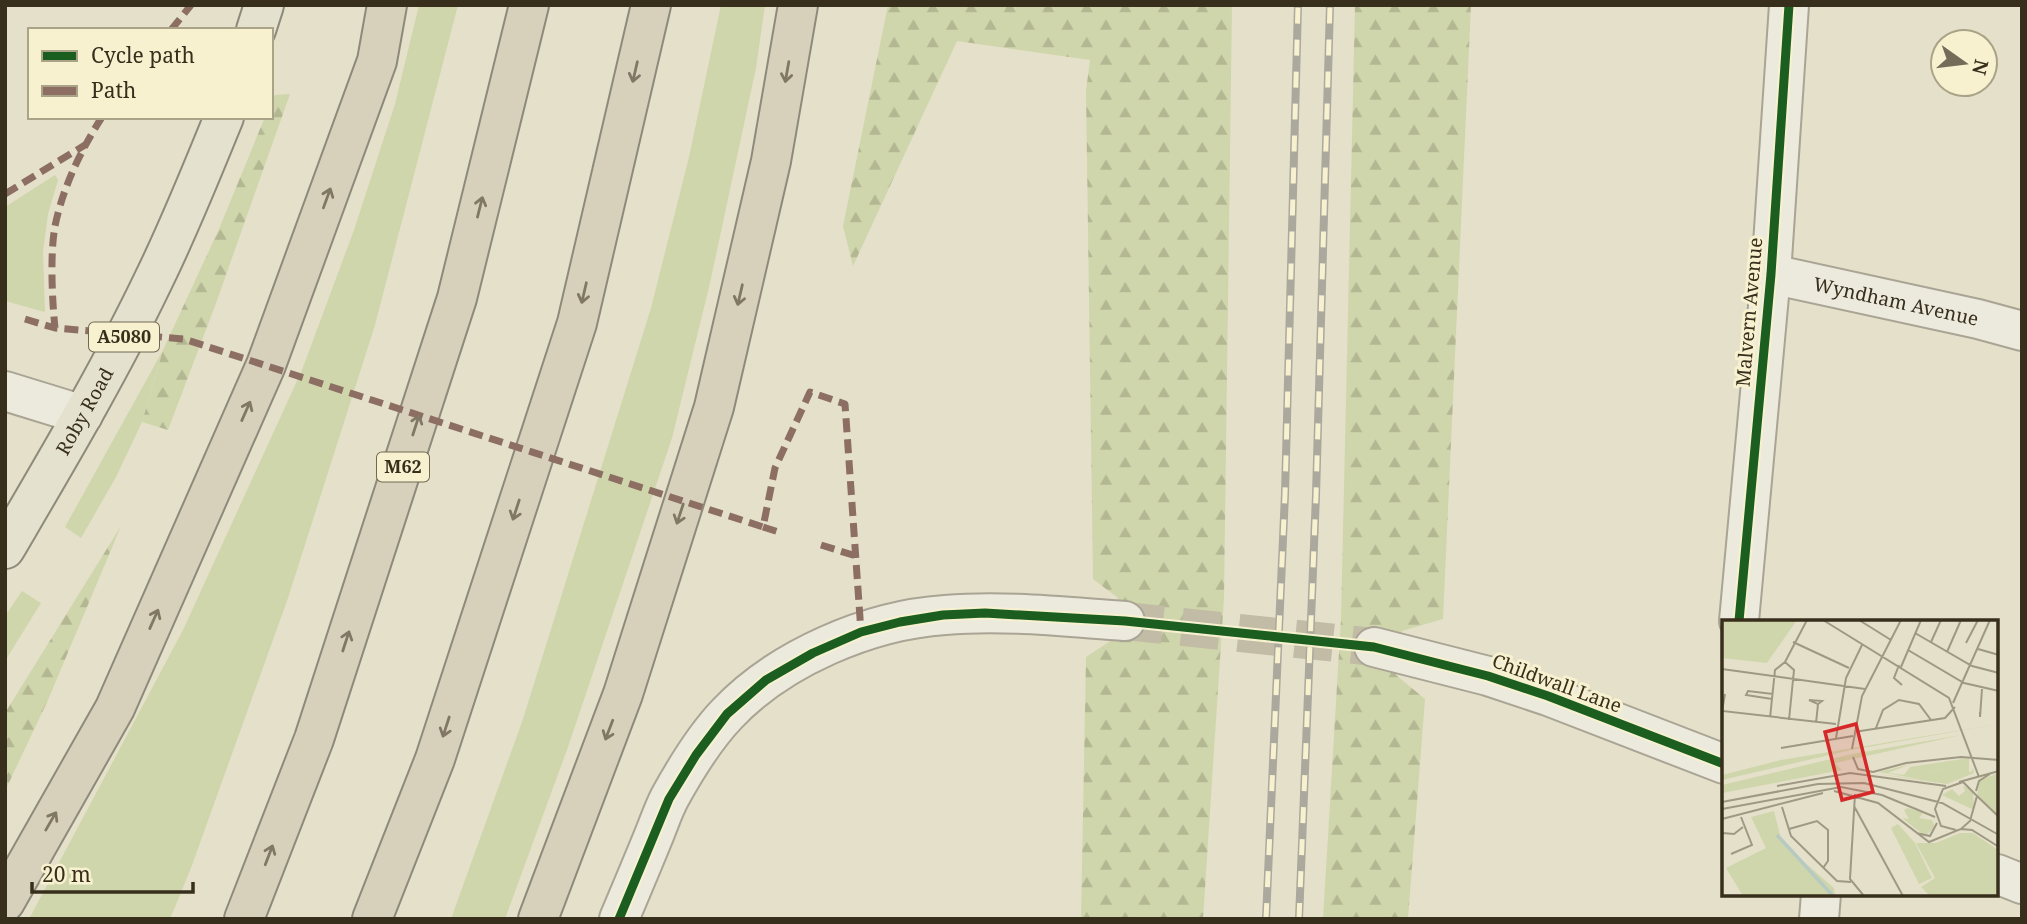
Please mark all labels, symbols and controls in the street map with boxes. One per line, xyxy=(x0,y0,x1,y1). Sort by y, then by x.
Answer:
legend xyxy=(28,28,273,119)
north arrow xyxy=(1929,28,1999,98)
text: Cycle path xyxy=(91,41,195,69)
text: N xyxy=(1966,57,1995,78)
one-way arrow xyxy=(628,60,642,83)
one-way arrow xyxy=(779,61,793,83)
text: Path xyxy=(91,76,136,104)
one-way arrow xyxy=(322,188,334,210)
one-way arrow xyxy=(474,196,487,219)
street label: Malvern Avenue xyxy=(1730,236,1768,388)
street label: Wyndham Avenue xyxy=(1811,271,1981,332)
one-way arrow xyxy=(577,281,590,304)
one-way arrow xyxy=(733,283,746,306)
road number: A5080 xyxy=(89,323,159,352)
street label: Roby Road xyxy=(50,363,119,460)
one-way arrow xyxy=(240,400,253,422)
one-way arrow xyxy=(410,414,423,436)
road number: M62 xyxy=(377,452,429,481)
one-way arrow xyxy=(509,499,521,521)
one-way arrow xyxy=(673,503,685,525)
one-way arrow xyxy=(149,609,162,630)
inset map xyxy=(1722,620,1999,896)
one-way arrow xyxy=(341,631,353,653)
street label: Childwall Lane xyxy=(1489,648,1625,718)
one-way arrow xyxy=(439,715,451,737)
one-way arrow xyxy=(602,719,614,741)
one-way arrow xyxy=(44,812,58,832)
one-way arrow xyxy=(263,845,276,867)
scale bar xyxy=(32,850,192,894)
text: 20 m xyxy=(42,860,91,888)

